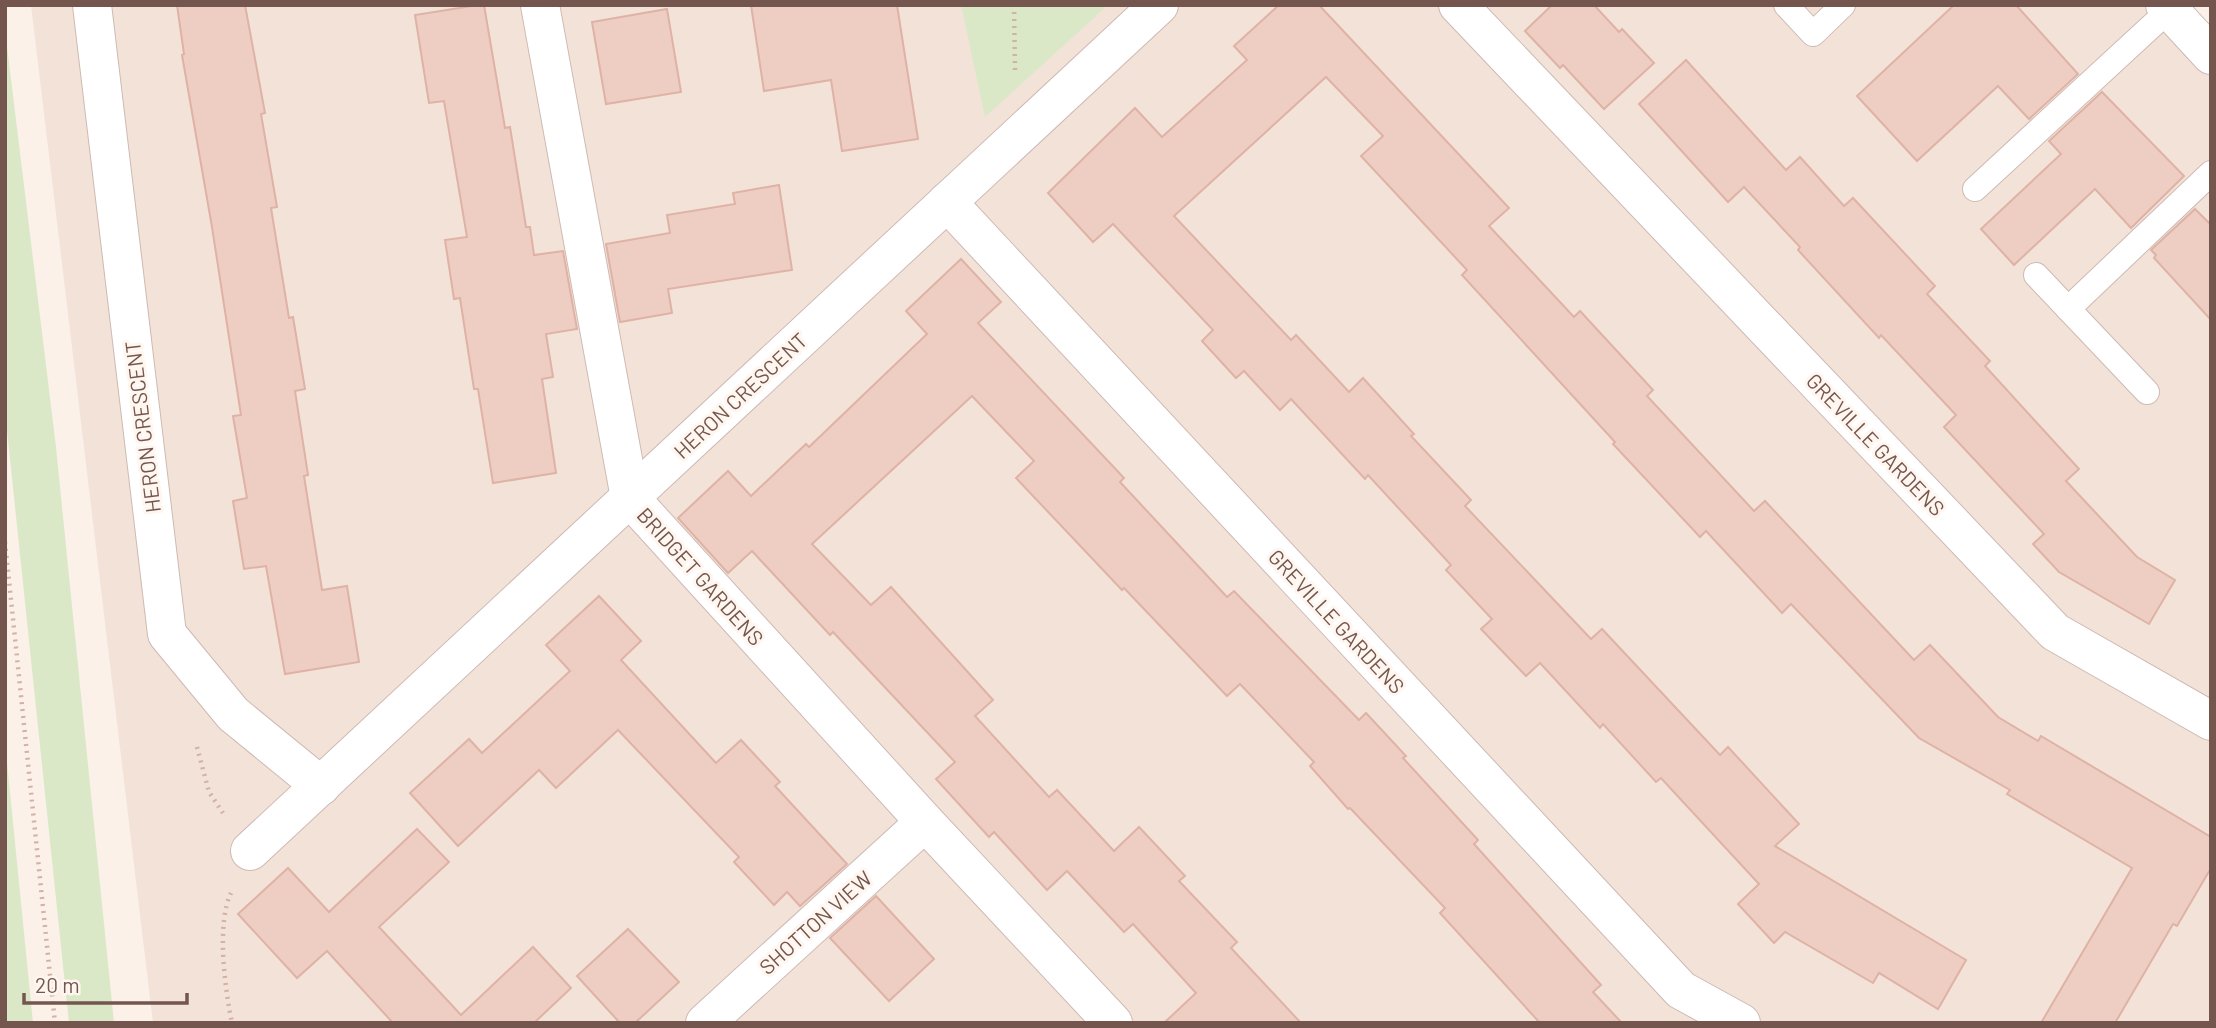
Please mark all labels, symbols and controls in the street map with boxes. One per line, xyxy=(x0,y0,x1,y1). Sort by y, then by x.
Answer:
street label: HERON CRESCENT xyxy=(668,327,812,463)
street label: HERON CRESCENT xyxy=(119,340,165,514)
street label: GREVILLE GARDENS xyxy=(1802,368,1950,520)
street label: BRIDGET GARDENS xyxy=(633,502,769,650)
street label: GREVILLE GARDENS xyxy=(1264,544,1410,698)
street label: SHOTTON VIEW xyxy=(754,865,876,979)
scale bar xyxy=(24,962,187,1006)
text: 20 m xyxy=(35,972,80,997)

